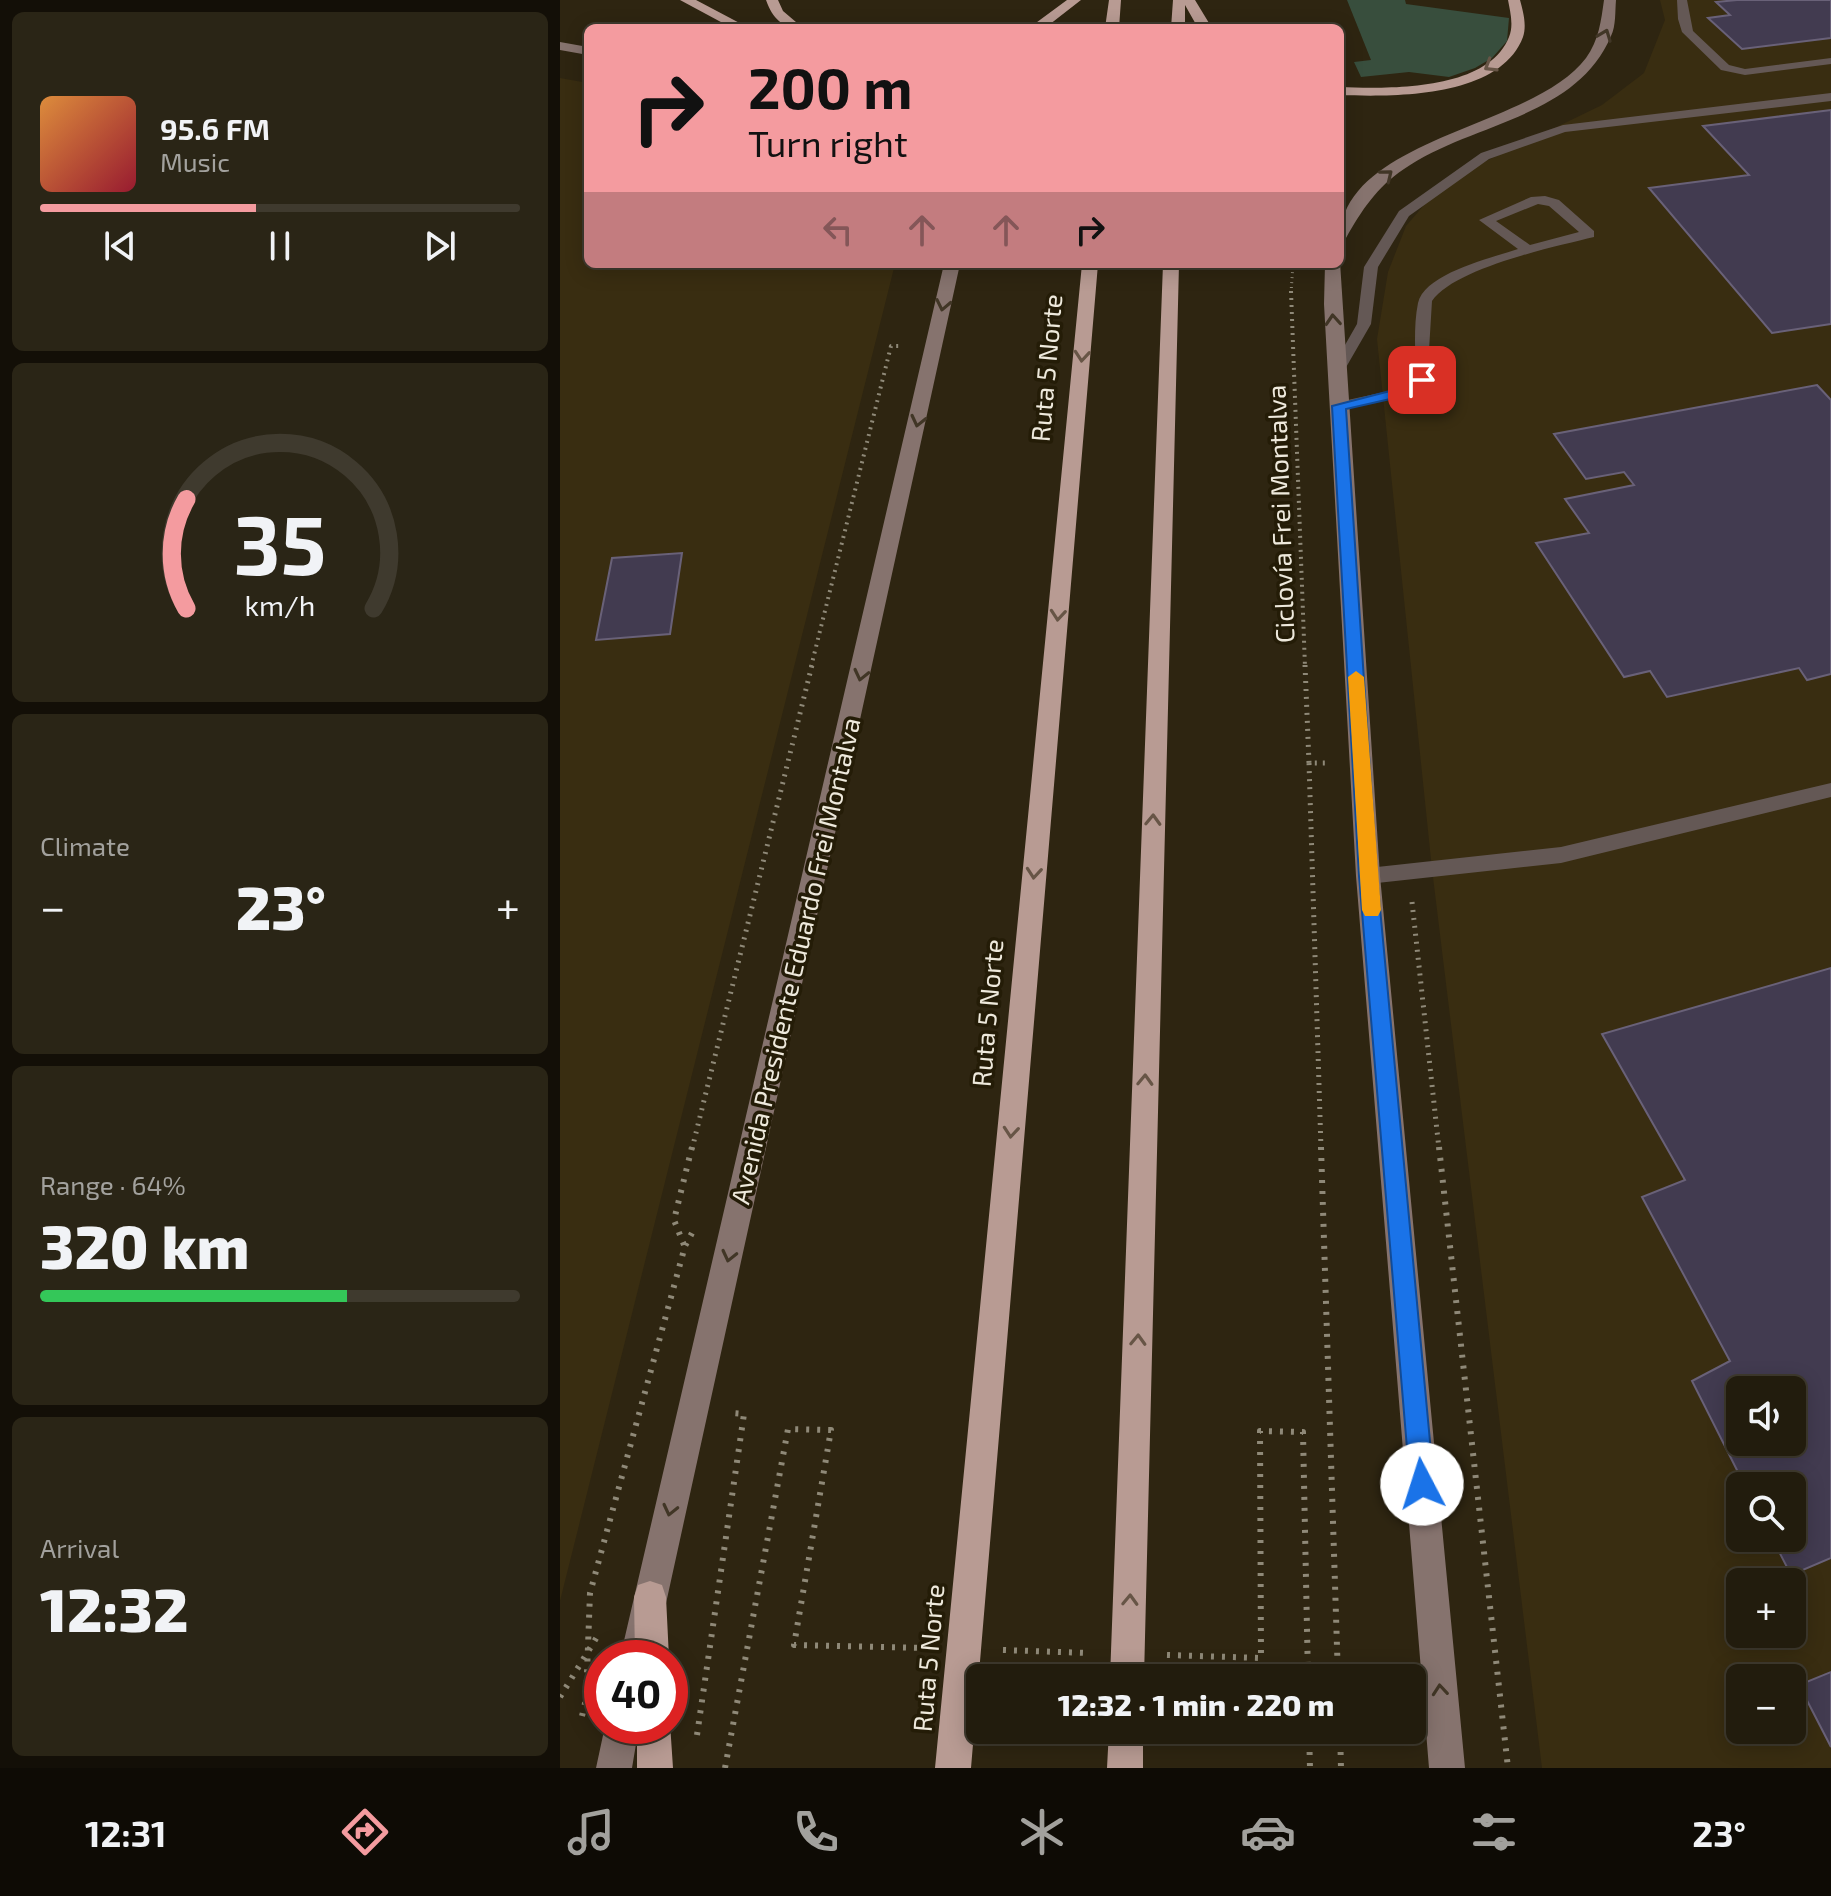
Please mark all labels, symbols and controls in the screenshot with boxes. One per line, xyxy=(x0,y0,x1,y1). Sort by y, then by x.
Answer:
one-way arrow xyxy=(1595,29,1612,43)
text: 200 m xyxy=(748,53,913,120)
icon: right xyxy=(616,56,720,160)
one-way arrow xyxy=(1484,56,1499,72)
text: 95.6 FM xyxy=(160,110,270,146)
text: Turn right xyxy=(748,121,908,164)
text: Music xyxy=(160,146,230,177)
one-way arrow xyxy=(1378,170,1392,185)
icon: left xyxy=(816,208,860,252)
icon: ahead xyxy=(900,208,944,252)
icon: ahead xyxy=(984,208,1028,252)
icon: right xyxy=(1068,208,1112,252)
icon: previous xyxy=(98,224,142,268)
icon: pause xyxy=(258,224,302,268)
icon: next xyxy=(418,224,462,268)
street label: Ruta 5 Norte xyxy=(1024,293,1067,443)
one-way arrow xyxy=(935,297,952,311)
one-way arrow xyxy=(1325,313,1342,326)
pin xyxy=(1388,346,1456,414)
one-way arrow xyxy=(1074,350,1091,363)
icon: arrive xyxy=(1400,358,1444,402)
street label: Ciclovía Frei Montalva xyxy=(1260,384,1300,644)
one-way arrow xyxy=(910,414,927,428)
text: 35 xyxy=(233,491,327,591)
text: km/h xyxy=(245,587,315,622)
one-way arrow xyxy=(1050,608,1067,621)
one-way arrow xyxy=(853,668,870,682)
street label: Avenida Presidente Eduardo Frei Montalva xyxy=(723,714,866,1207)
one-way arrow xyxy=(1145,813,1162,826)
text: Climate xyxy=(40,830,130,861)
one-way arrow xyxy=(1026,867,1043,880)
text: 23° xyxy=(236,870,326,942)
text: − xyxy=(40,879,66,932)
text: + xyxy=(496,879,520,932)
street label: Ruta 5 Norte xyxy=(965,938,1008,1088)
one-way arrow xyxy=(1137,1073,1154,1086)
one-way arrow xyxy=(1003,1126,1020,1139)
text: Range · 64% xyxy=(40,1169,186,1200)
text: 320 km xyxy=(40,1209,250,1281)
one-way arrow xyxy=(721,1249,738,1263)
one-way arrow xyxy=(1129,1333,1146,1346)
map controls xyxy=(1726,1376,1806,1744)
button: sound xyxy=(1726,1376,1806,1456)
position arrow xyxy=(1380,1442,1464,1526)
button: search xyxy=(1726,1472,1806,1552)
one-way arrow xyxy=(662,1502,679,1516)
text: Arrival xyxy=(40,1532,119,1563)
button: + xyxy=(1726,1568,1806,1648)
text: 12:32 xyxy=(40,1572,188,1644)
street label: Ruta 5 Norte xyxy=(906,1583,949,1733)
one-way arrow xyxy=(1121,1593,1138,1606)
speed limit sign: 40 xyxy=(584,1640,688,1744)
button: − xyxy=(1726,1664,1806,1744)
one-way arrow xyxy=(1432,1683,1449,1696)
text: 12:32 · 1 min · 220 m xyxy=(1058,1686,1334,1722)
icon: directions xyxy=(337,1804,393,1860)
icon: music xyxy=(563,1804,619,1860)
icon: phone xyxy=(788,1804,844,1860)
icon: climate xyxy=(1014,1804,1070,1860)
icon: car xyxy=(1240,1804,1296,1860)
icon: filters xyxy=(1466,1804,1522,1860)
text: 12:31 xyxy=(85,1811,167,1854)
text: 23° xyxy=(1692,1811,1746,1854)

